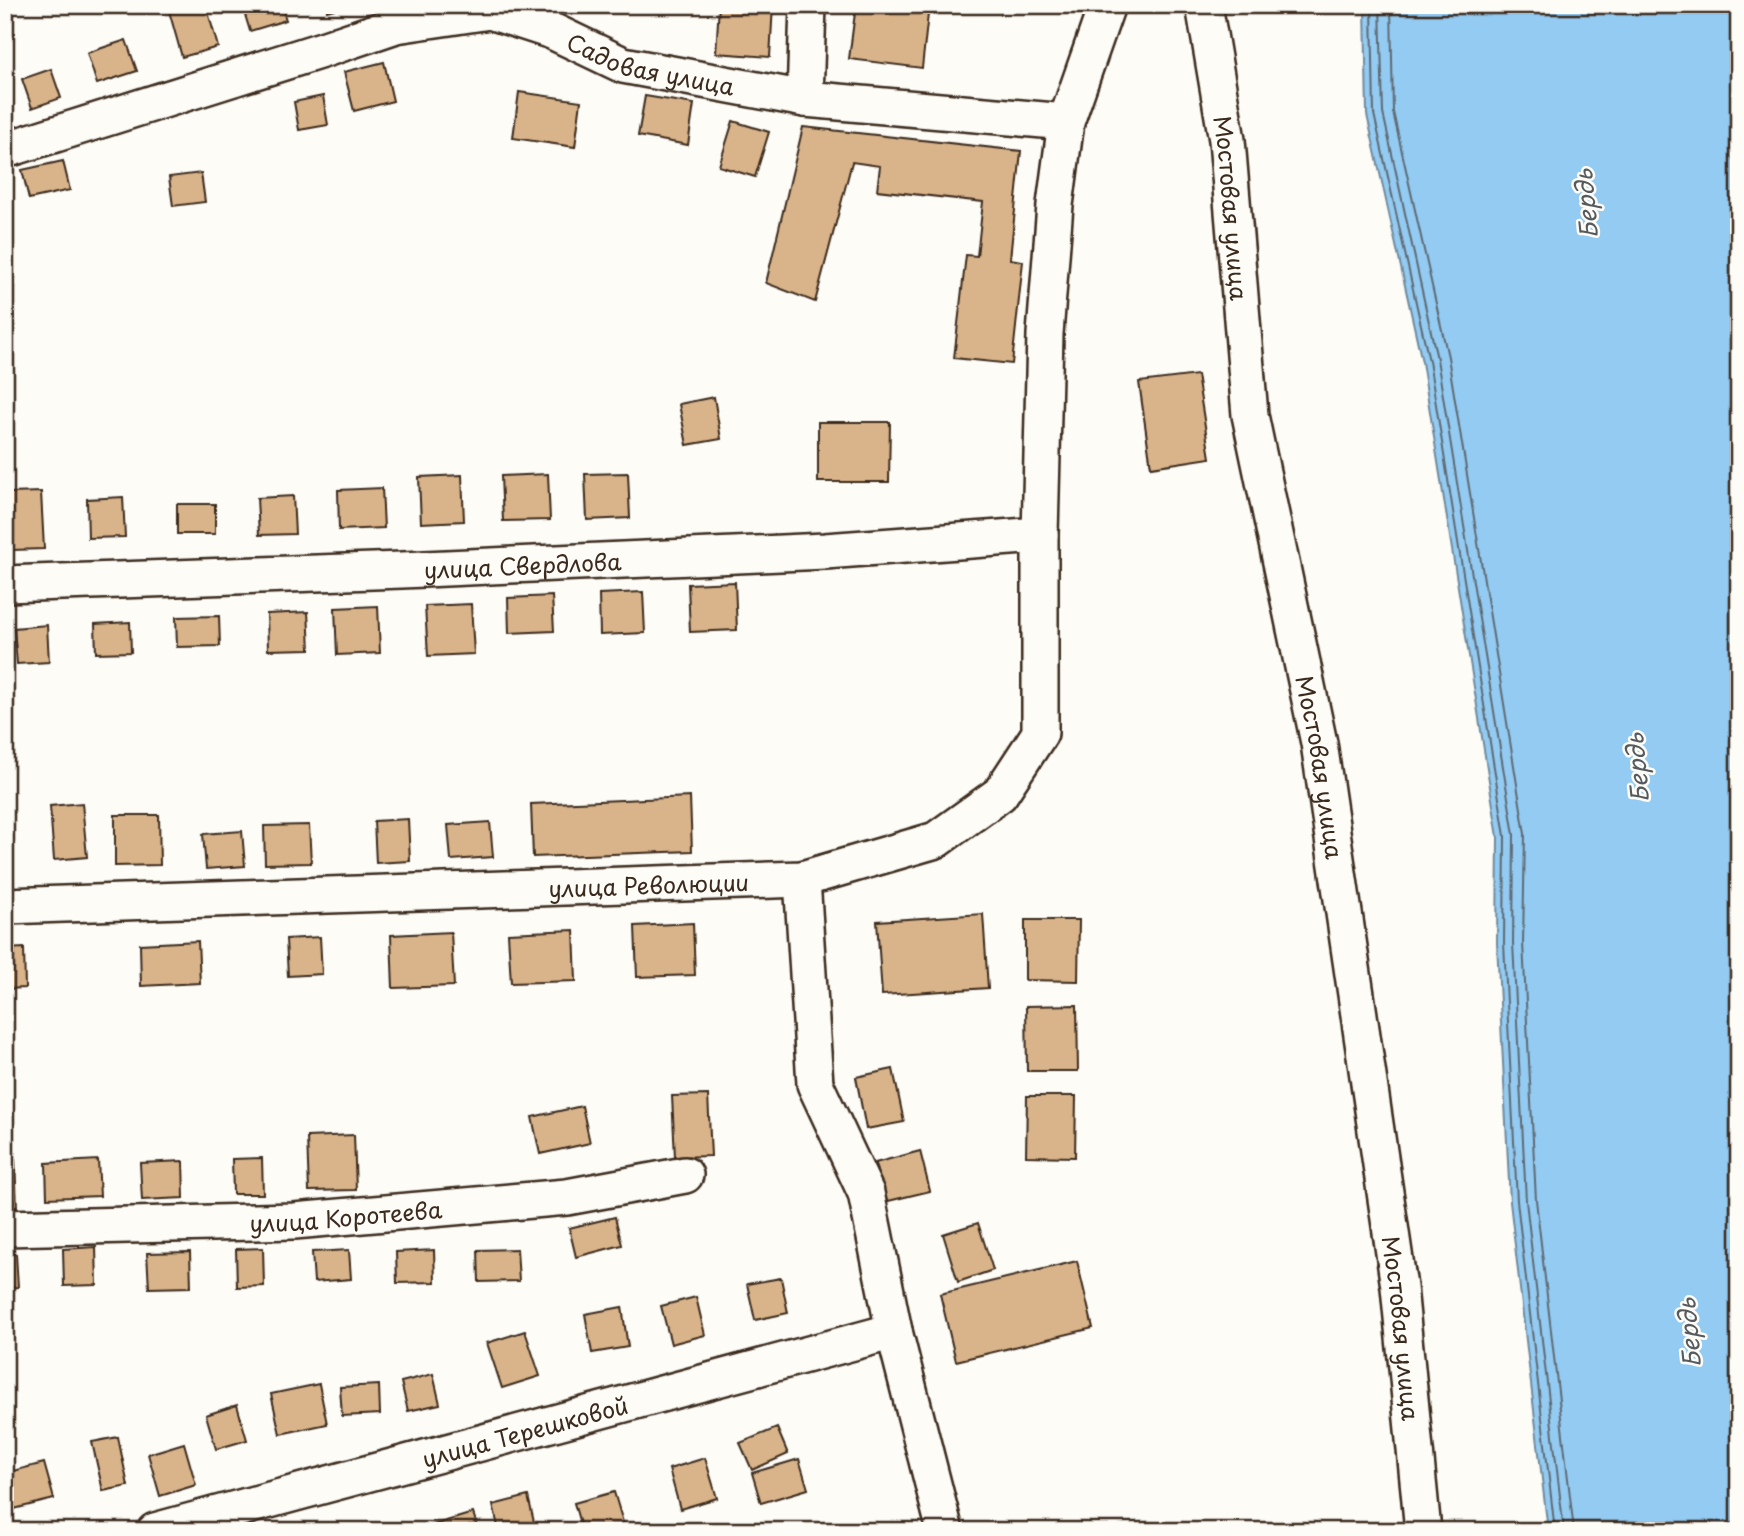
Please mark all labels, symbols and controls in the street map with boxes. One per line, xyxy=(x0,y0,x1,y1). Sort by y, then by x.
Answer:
street label: Садовая улица xyxy=(561,23,738,103)
street label: Мостовая улица xyxy=(1206,113,1258,302)
water label: Бердь xyxy=(1564,166,1606,240)
street label: улица Свердлова xyxy=(423,543,623,586)
street label: Мостовая улица xyxy=(1288,672,1353,862)
water label: Бердь xyxy=(1615,730,1657,804)
street label: улица Революции xyxy=(548,863,750,905)
street label: улица Коротеева xyxy=(249,1191,444,1240)
street label: Мостовая улица xyxy=(1374,1233,1430,1423)
water label: Бердь xyxy=(1667,1295,1709,1369)
street label: улица Терешковой xyxy=(418,1386,632,1476)

